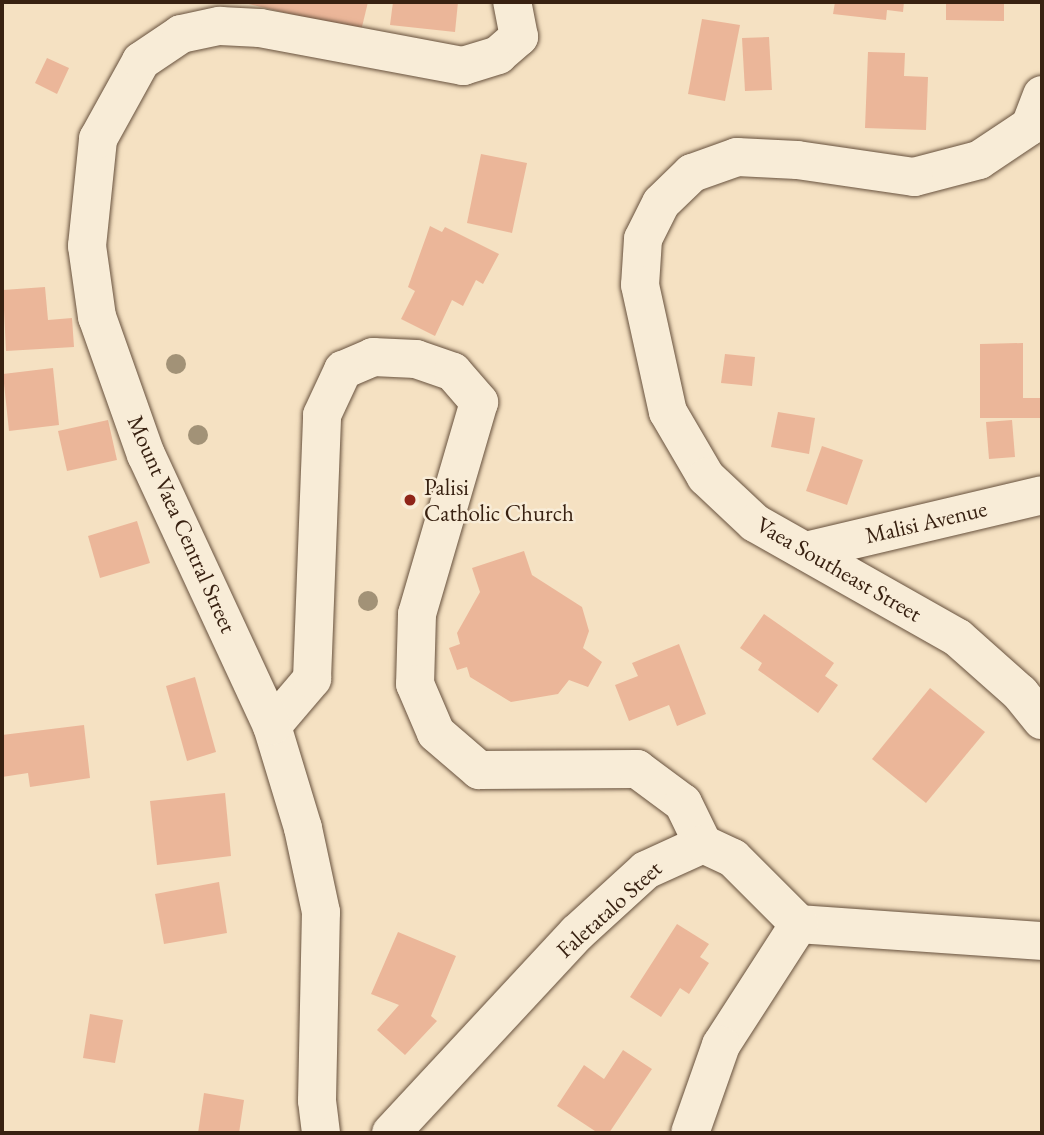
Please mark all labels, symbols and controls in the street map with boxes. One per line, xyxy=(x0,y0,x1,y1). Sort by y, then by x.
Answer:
street label: Mount Vaea Central Street xyxy=(122,411,242,637)
place label: Palisi Catholic Church xyxy=(424,473,574,527)
marker: Palisi Catholic Church xyxy=(402,492,418,508)
street label: Malisi Avenue xyxy=(862,495,990,549)
street label: Vaea Southeast Street xyxy=(751,510,927,628)
street label: Faletatalo Steet xyxy=(551,855,667,963)

